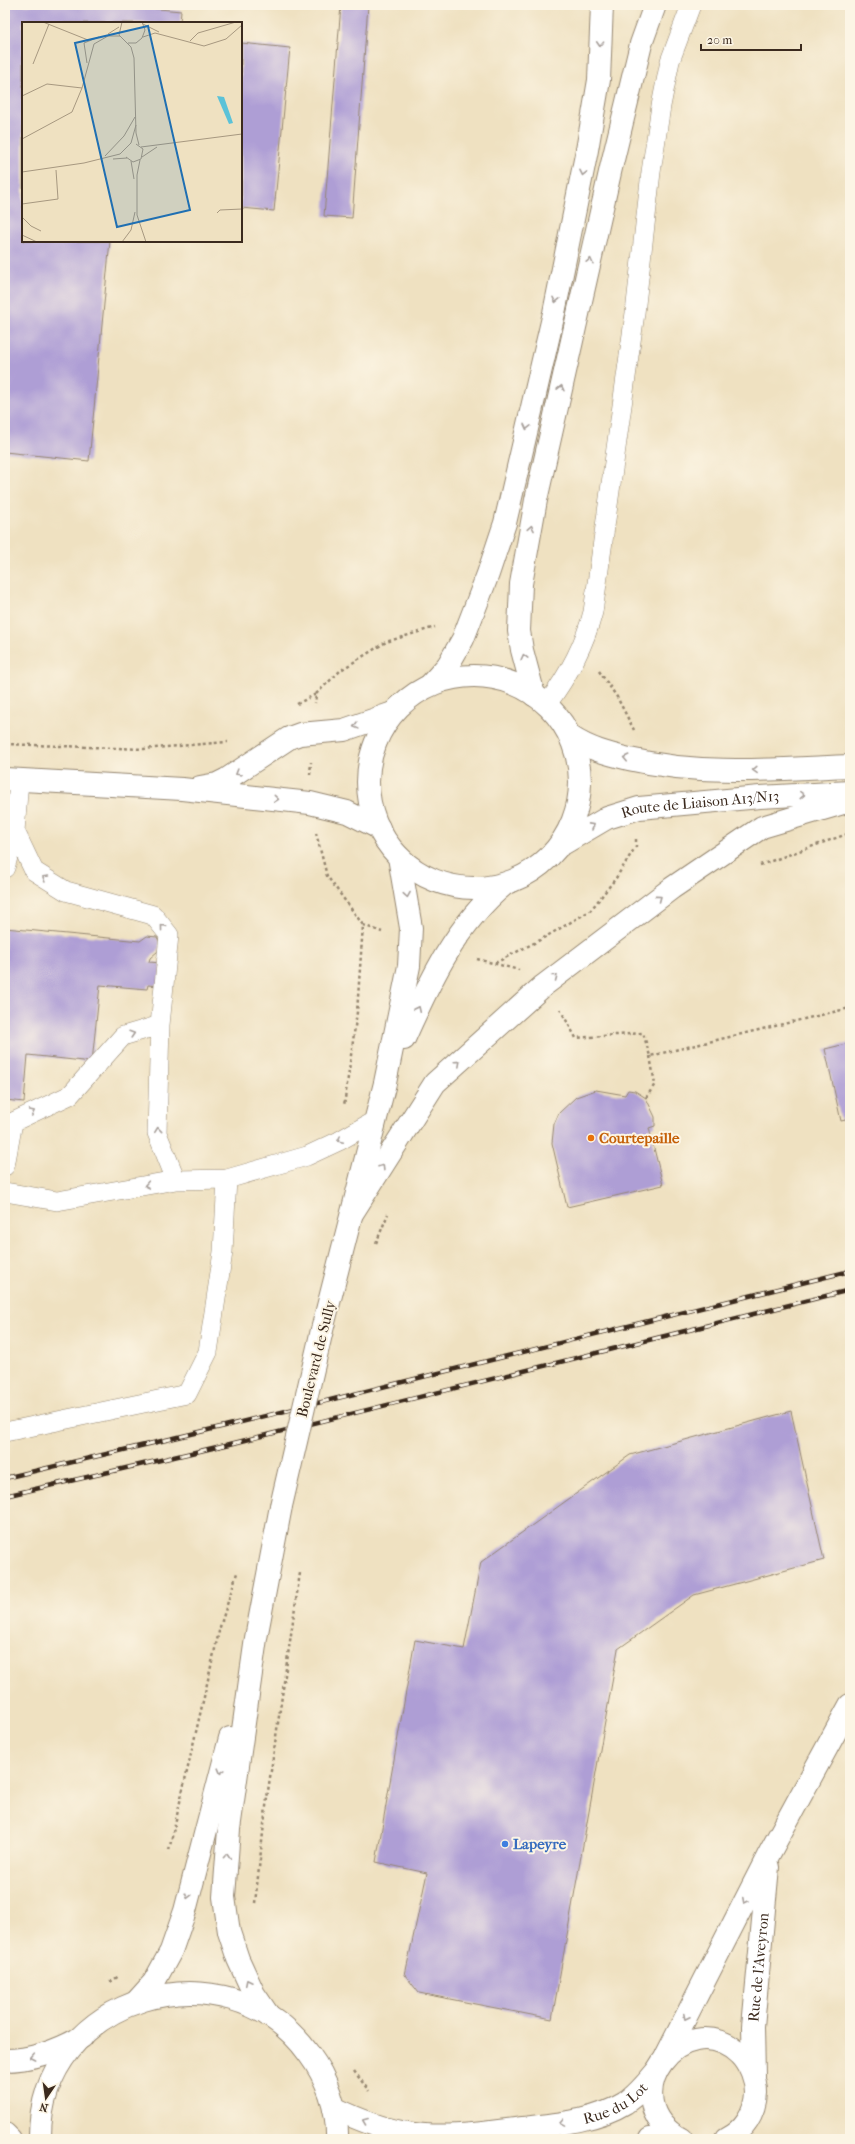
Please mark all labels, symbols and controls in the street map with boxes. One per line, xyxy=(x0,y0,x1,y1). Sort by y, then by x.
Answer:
inset map xyxy=(22,22,242,242)
scale bar xyxy=(701,26,801,52)
text: 20 m xyxy=(707,33,732,47)
one-way arrow xyxy=(596,41,605,47)
one-way arrow xyxy=(579,169,587,176)
one-way arrow xyxy=(585,258,593,264)
one-way arrow xyxy=(553,297,561,303)
one-way arrow xyxy=(557,384,565,391)
one-way arrow xyxy=(524,423,532,430)
one-way arrow xyxy=(526,525,534,531)
one-way arrow xyxy=(520,654,529,661)
one-way arrow xyxy=(353,721,360,730)
one-way arrow xyxy=(623,754,630,763)
one-way arrow xyxy=(752,765,758,774)
one-way arrow xyxy=(235,768,242,775)
street label: Route de Liaison A13/N13 xyxy=(619,787,780,822)
one-way arrow xyxy=(799,790,805,799)
one-way arrow xyxy=(273,794,279,803)
one-way arrow xyxy=(588,823,595,831)
one-way arrow xyxy=(42,876,49,883)
one-way arrow xyxy=(402,892,411,898)
one-way arrow xyxy=(654,896,661,903)
one-way arrow xyxy=(160,924,167,931)
one-way arrow xyxy=(551,975,558,982)
one-way arrow xyxy=(413,1005,421,1013)
one-way arrow xyxy=(129,1030,136,1039)
one-way arrow xyxy=(453,1060,461,1067)
one-way arrow xyxy=(28,1109,36,1117)
one-way arrow xyxy=(154,1127,163,1133)
place label: Courtepaille xyxy=(599,1129,680,1147)
marker: Courtepaille xyxy=(586,1133,596,1143)
one-way arrow xyxy=(337,1135,344,1143)
one-way arrow xyxy=(377,1164,384,1171)
one-way arrow xyxy=(144,1180,150,1189)
street label: Boulevard de Sully xyxy=(293,1298,339,1419)
one-way arrow xyxy=(217,1767,226,1774)
place label: Lapeyre xyxy=(513,1835,567,1853)
marker: Lapeyre xyxy=(500,1839,510,1849)
one-way arrow xyxy=(223,1853,231,1859)
one-way arrow xyxy=(184,1893,193,1900)
one-way arrow xyxy=(742,1897,750,1905)
street label: Rue de l'Aveyron xyxy=(744,1912,773,2023)
one-way arrow xyxy=(245,1979,253,1987)
one-way arrow xyxy=(683,2013,691,2020)
one-way arrow xyxy=(30,2052,36,2060)
north arrow xyxy=(26,2078,66,2118)
street label: Rue du Lot xyxy=(581,2078,652,2128)
text: N xyxy=(38,2100,49,2115)
one-way arrow xyxy=(361,2118,368,2126)
one-way arrow xyxy=(559,2118,565,2126)

